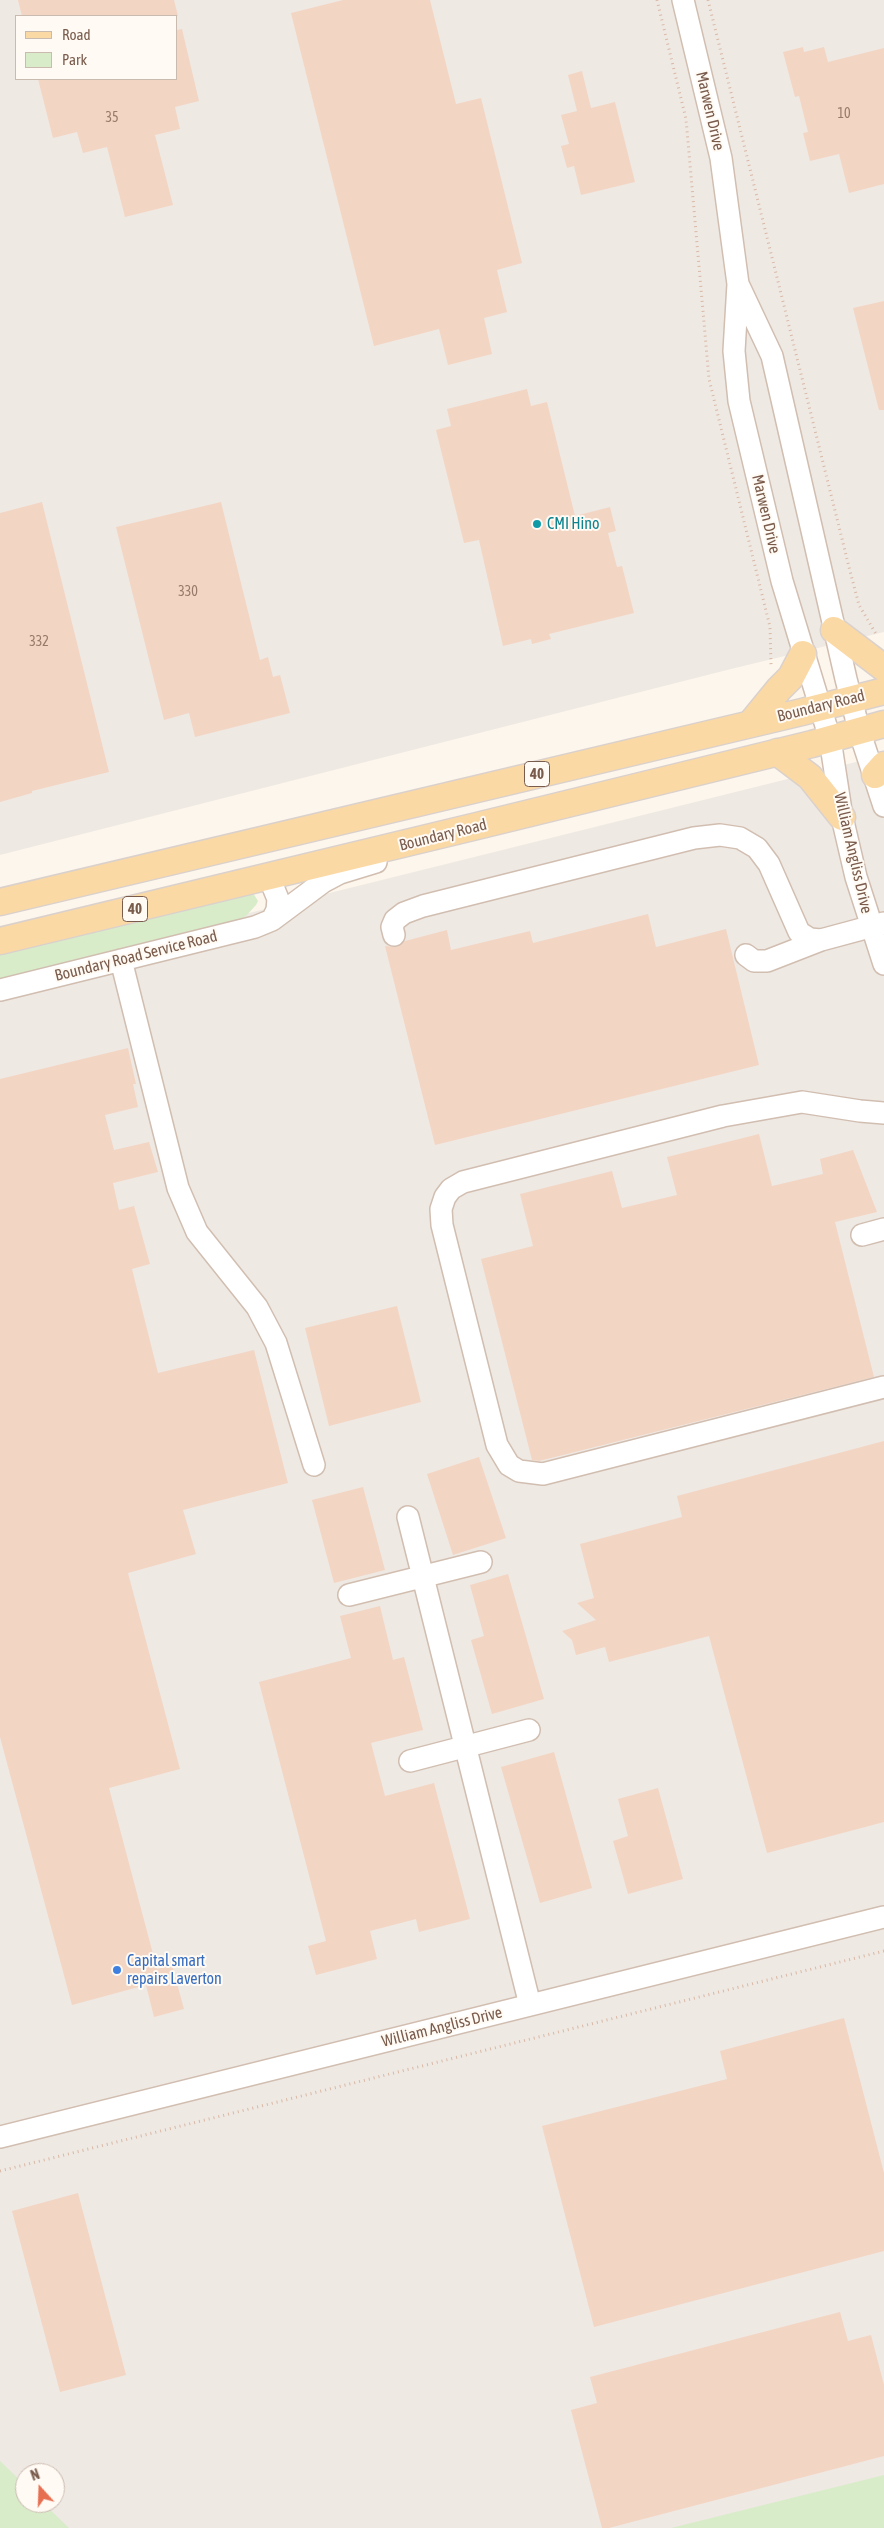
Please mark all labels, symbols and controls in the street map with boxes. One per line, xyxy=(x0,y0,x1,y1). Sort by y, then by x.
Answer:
legend xyxy=(15,15,178,80)
text: Road xyxy=(62,26,91,43)
text: Park xyxy=(62,51,87,68)
street label: Marwen Drive xyxy=(692,70,728,152)
house number: 10 xyxy=(837,106,851,122)
house number: 35 xyxy=(105,110,119,126)
street label: Marwen Drive xyxy=(748,473,784,555)
place label: CMI Hino xyxy=(547,514,599,534)
marker: CMI Hino xyxy=(531,518,543,530)
house number: 330 xyxy=(178,584,198,600)
house number: 332 xyxy=(29,634,49,650)
street label: Boundary Road xyxy=(775,686,867,726)
road number: 40 xyxy=(524,762,550,786)
street label: William Angliss Drive xyxy=(830,791,876,915)
street label: Boundary Road xyxy=(397,815,489,855)
road number: 40 xyxy=(122,896,148,922)
street label: Boundary Road Service Road xyxy=(53,927,219,985)
place label: Capital smart repairs Laverton xyxy=(127,1951,222,1989)
marker: Capital smart repairs Laverton xyxy=(111,1964,123,1976)
street label: William Angliss Drive xyxy=(380,2003,504,2051)
north arrow xyxy=(15,2463,65,2513)
text: N xyxy=(29,2466,42,2484)

